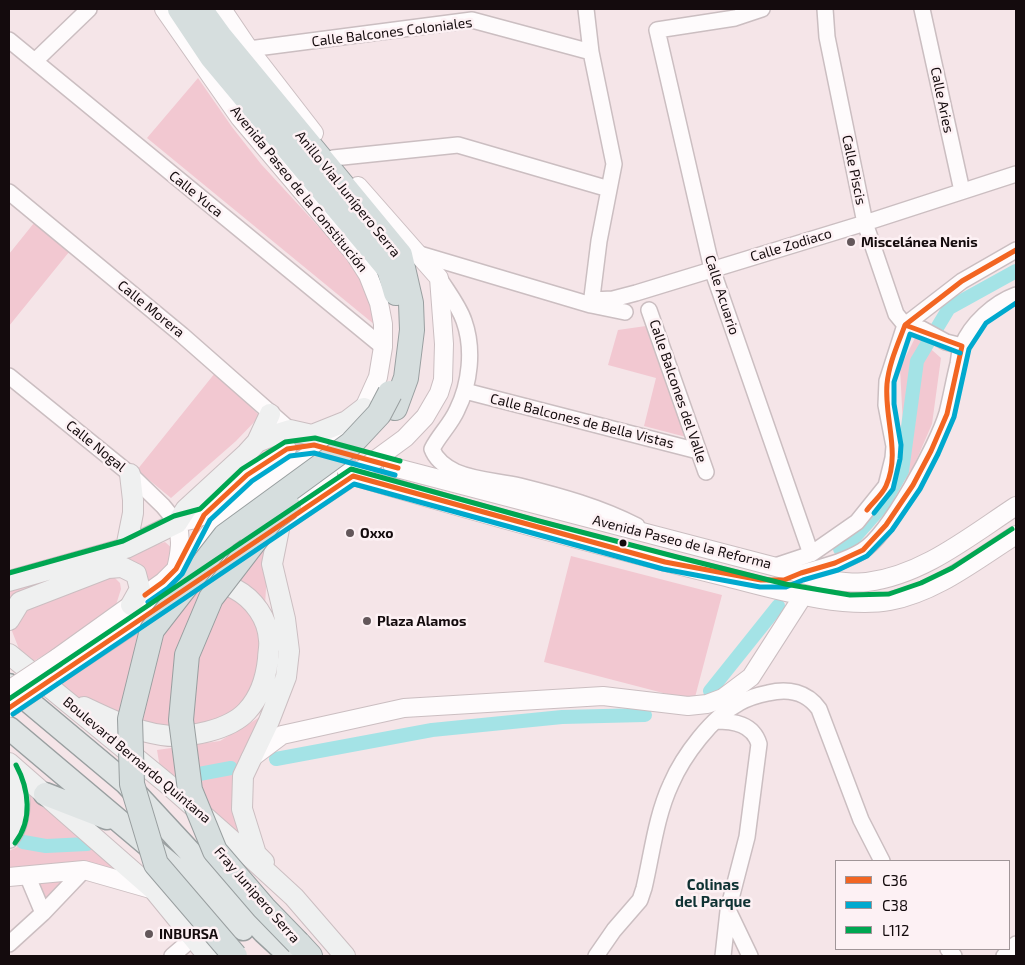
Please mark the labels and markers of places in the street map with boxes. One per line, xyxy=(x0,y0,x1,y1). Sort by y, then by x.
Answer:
place label: Miscelánea Nenis xyxy=(861,234,978,250)
marker: Miscelánea Nenis xyxy=(845,236,857,248)
place label: Oxxo xyxy=(360,525,394,541)
marker: Oxxo xyxy=(344,527,356,539)
unlabelled marker xyxy=(618,538,628,548)
place label: Plaza Alamos xyxy=(377,613,466,629)
marker: Plaza Alamos xyxy=(361,615,373,627)
place label: INBURSA xyxy=(159,926,218,942)
marker: INBURSA xyxy=(143,928,155,940)

